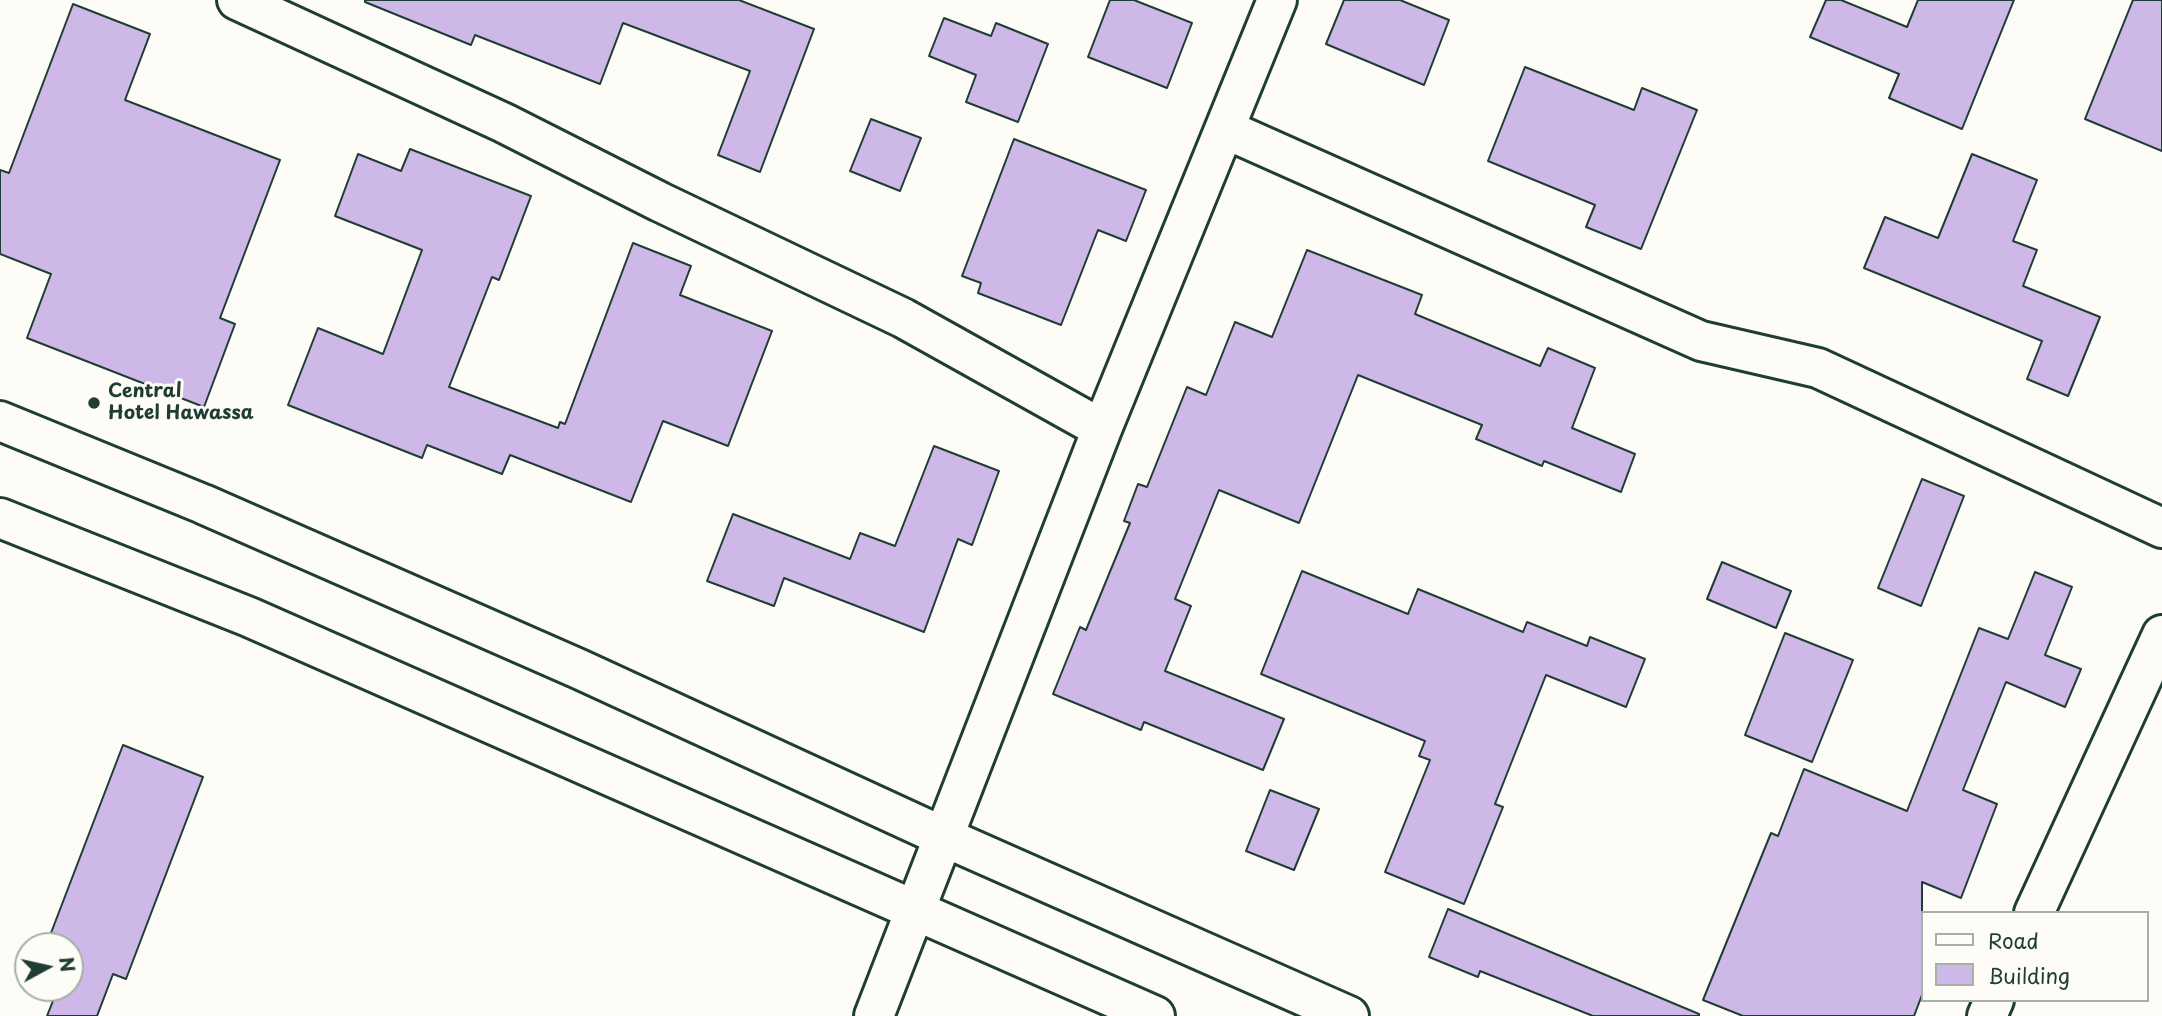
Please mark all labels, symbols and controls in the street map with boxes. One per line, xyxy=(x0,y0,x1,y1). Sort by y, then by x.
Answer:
place label: Central Hotel Hawassa xyxy=(108,381,254,425)
marker: Central Hotel Hawassa xyxy=(86,395,102,411)
legend xyxy=(1920,911,2148,1002)
text: Road xyxy=(1988,924,2039,956)
north arrow xyxy=(14,932,84,1002)
text: N xyxy=(53,955,83,974)
text: Building xyxy=(1988,959,2070,991)

